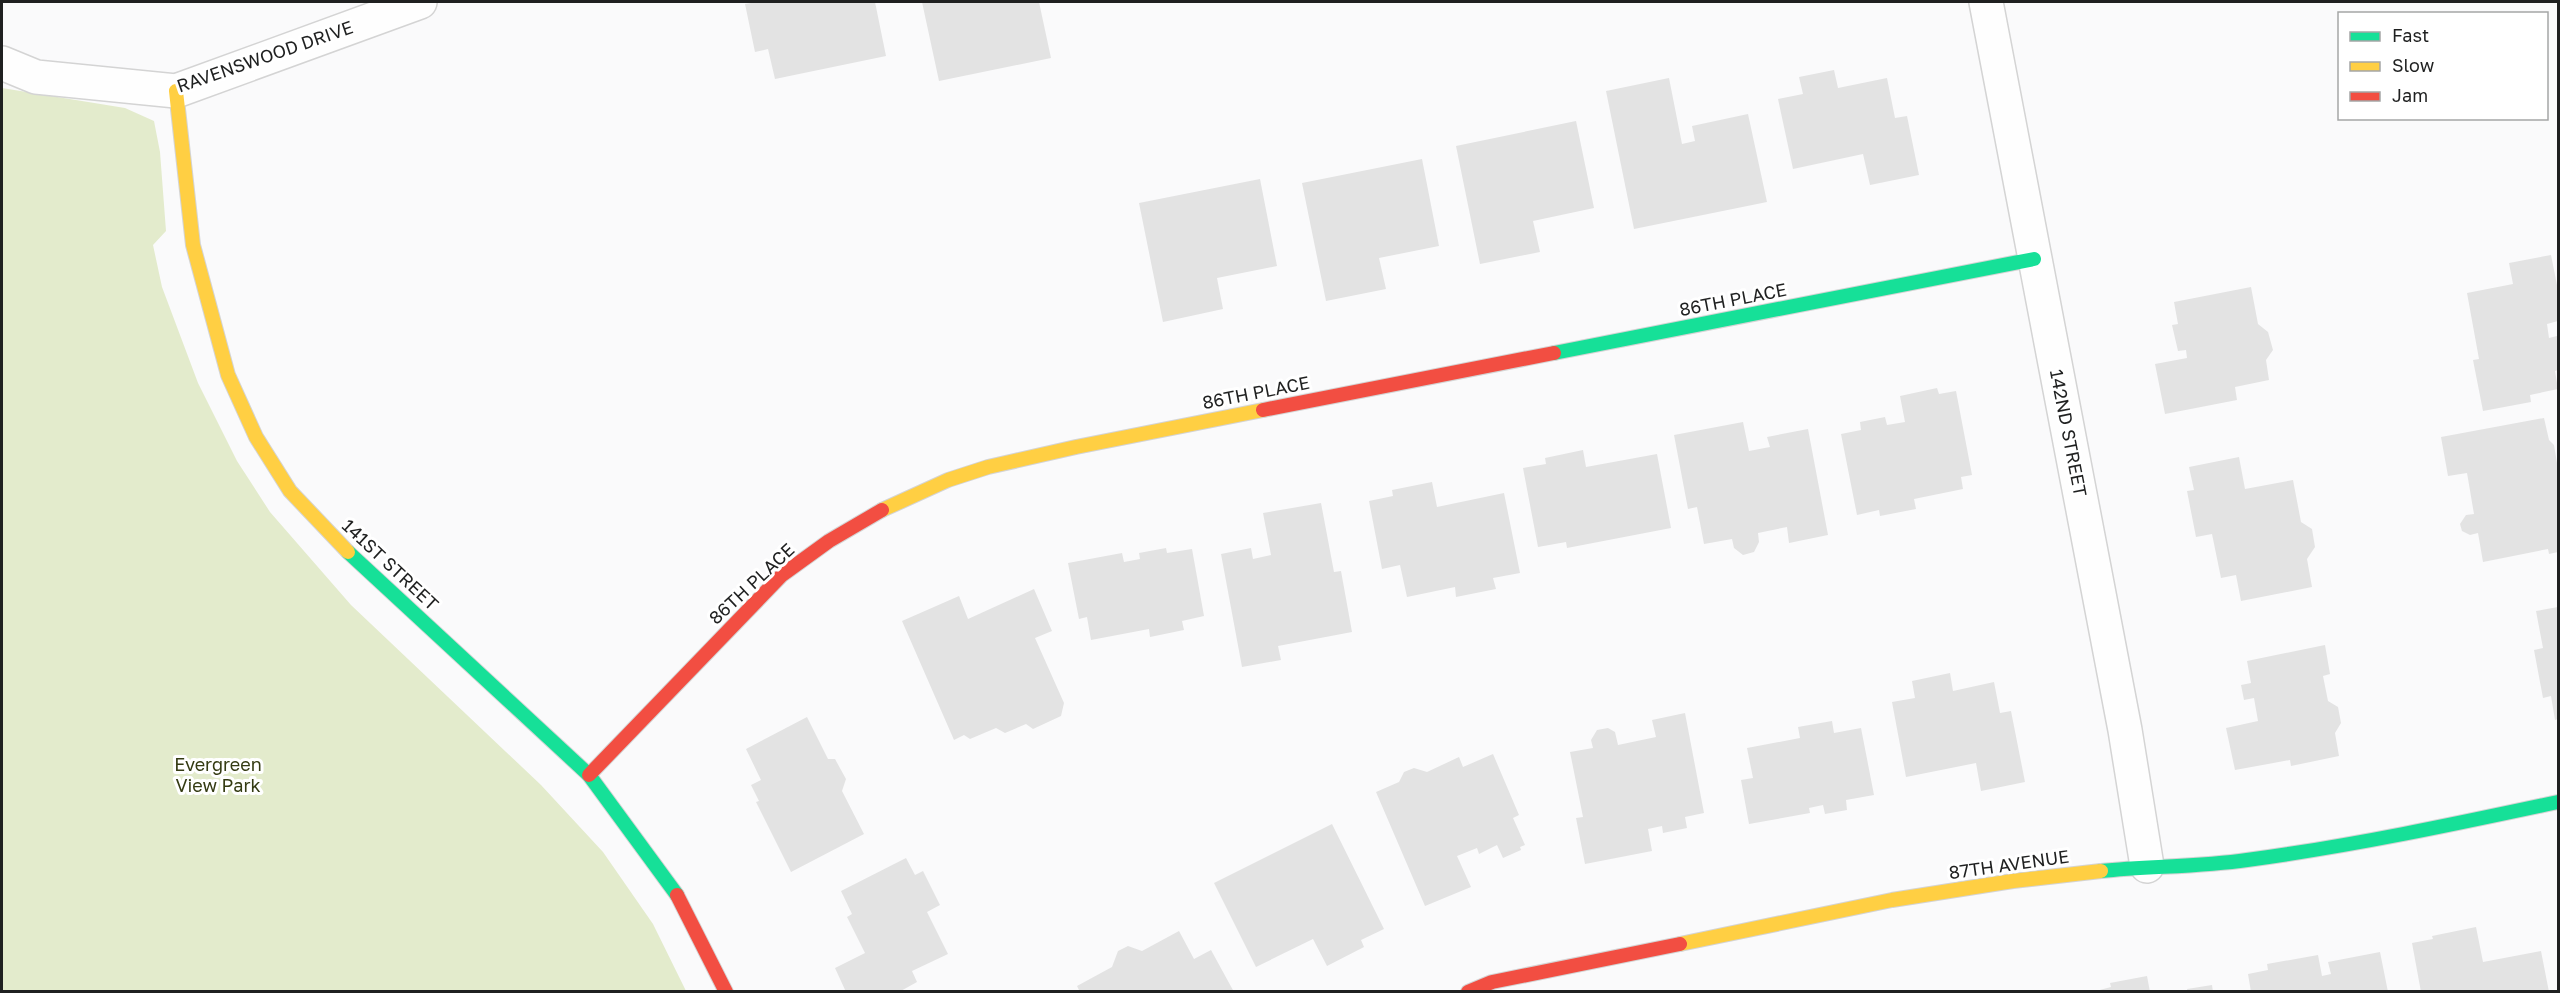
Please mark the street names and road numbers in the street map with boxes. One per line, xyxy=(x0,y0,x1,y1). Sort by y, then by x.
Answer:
street label: RAVENSWOOD DRIVE xyxy=(174,16,356,97)
street label: 86TH PLACE xyxy=(1677,278,1788,320)
street label: 142ND STREET xyxy=(2046,367,2092,498)
street label: 86TH PLACE xyxy=(1200,371,1311,413)
street label: 141ST STREET xyxy=(338,514,443,614)
street label: 86TH PLACE xyxy=(704,538,799,628)
street label: 87TH AVENUE xyxy=(1947,845,2070,883)

